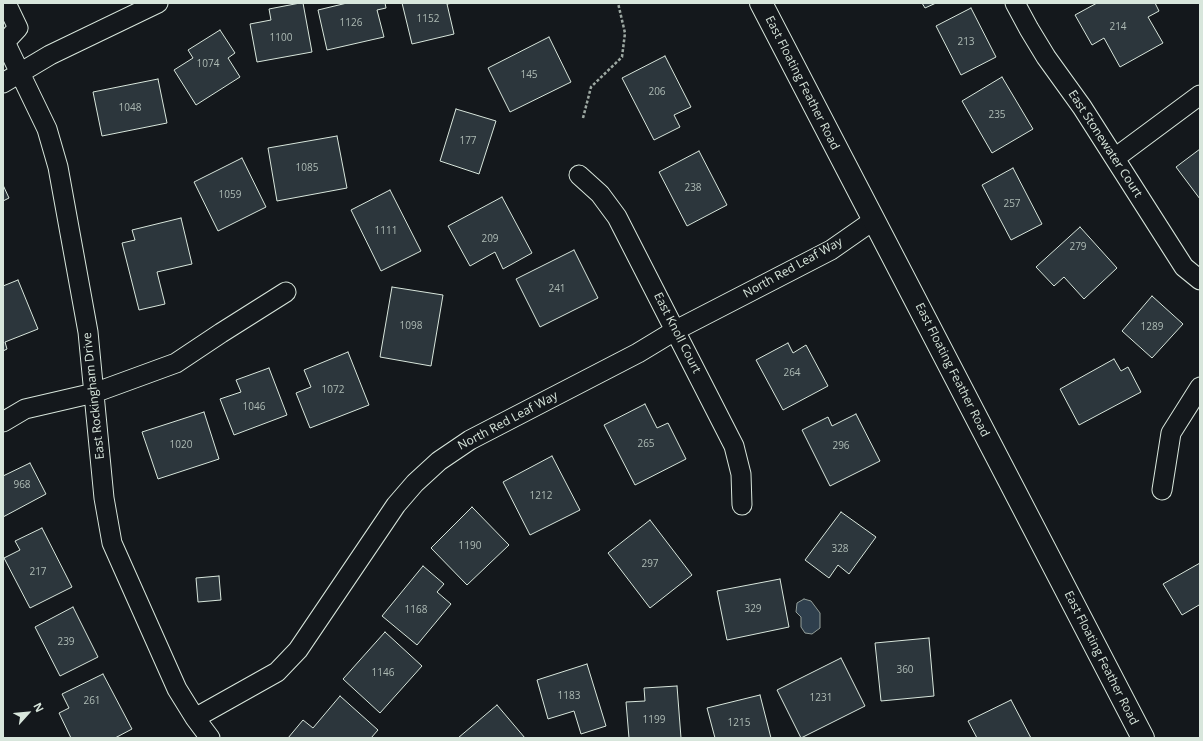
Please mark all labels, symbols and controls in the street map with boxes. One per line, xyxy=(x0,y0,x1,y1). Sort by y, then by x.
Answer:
house number: 1152 xyxy=(417,13,439,25)
street label: East Floating Feather Road xyxy=(762,14,842,152)
house number: 1126 xyxy=(340,17,362,29)
house number: 214 xyxy=(1109,21,1127,33)
house number: 1100 xyxy=(270,32,292,44)
house number: 213 xyxy=(957,36,975,48)
house number: 1074 xyxy=(197,58,219,70)
house number: 145 xyxy=(520,69,538,81)
house number: 206 xyxy=(648,86,666,98)
street label: East Stonewater Court xyxy=(1065,88,1145,200)
house number: 1048 xyxy=(119,102,141,114)
house number: 235 xyxy=(988,109,1006,121)
house number: 177 xyxy=(459,135,477,147)
house number: 1085 xyxy=(296,162,318,174)
house number: 238 xyxy=(684,182,702,194)
house number: 1059 xyxy=(219,189,241,201)
house number: 257 xyxy=(1003,198,1021,210)
house number: 1111 xyxy=(375,225,397,237)
house number: 209 xyxy=(481,233,499,245)
street label: North Red Leaf Way xyxy=(741,235,845,301)
house number: 279 xyxy=(1069,241,1087,253)
house number: 241 xyxy=(548,283,566,295)
street label: East Knoll Court xyxy=(650,290,704,376)
street label: East Floating Feather Road xyxy=(912,301,992,439)
house number: 1098 xyxy=(400,320,422,332)
house number: 1289 xyxy=(1141,321,1163,333)
street label: East Rockingham Drive xyxy=(80,332,108,460)
house number: 264 xyxy=(783,367,801,379)
house number: 1072 xyxy=(322,384,344,396)
street label: North Red Leaf Way xyxy=(456,389,560,453)
house number: 1046 xyxy=(243,401,265,413)
house number: 265 xyxy=(637,438,655,450)
house number: 1020 xyxy=(170,439,192,451)
house number: 296 xyxy=(832,440,850,452)
house number: 968 xyxy=(13,479,31,491)
house number: 1212 xyxy=(530,490,552,502)
house number: 1190 xyxy=(459,540,481,552)
house number: 328 xyxy=(831,543,849,555)
house number: 297 xyxy=(641,558,659,570)
house number: 217 xyxy=(29,566,47,578)
street label: East Floating Feather Road xyxy=(1061,589,1141,727)
house number: 329 xyxy=(744,603,762,615)
house number: 1168 xyxy=(405,604,427,616)
house number: 239 xyxy=(57,636,75,648)
house number: 360 xyxy=(896,664,914,676)
house number: 1146 xyxy=(372,667,394,679)
house number: 1183 xyxy=(558,690,580,702)
house number: 1231 xyxy=(810,692,832,704)
north arrow xyxy=(8,693,48,733)
house number: 261 xyxy=(83,695,101,707)
text: N xyxy=(30,700,48,715)
house number: 1199 xyxy=(643,714,665,726)
house number: 1215 xyxy=(728,717,750,729)

